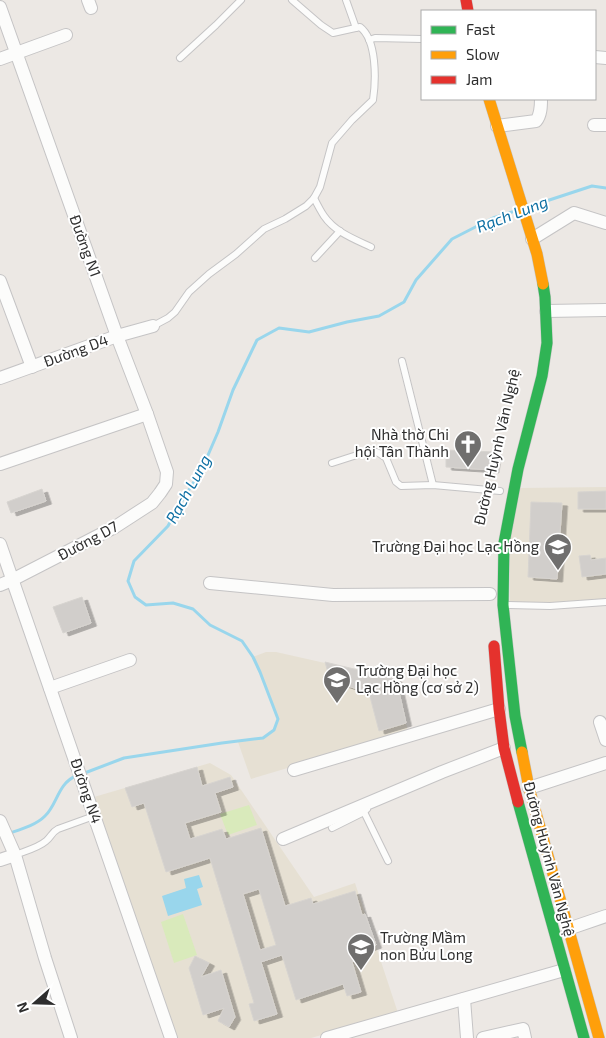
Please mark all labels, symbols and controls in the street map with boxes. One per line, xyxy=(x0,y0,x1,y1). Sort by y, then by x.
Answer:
legend xyxy=(421,10,596,100)
text: Fast xyxy=(466,20,496,38)
text: Slow xyxy=(466,45,500,63)
text: Jam xyxy=(466,70,492,88)
water label: Rạch Lung xyxy=(473,191,550,236)
street label: Đường N1 xyxy=(66,212,105,279)
street label: Đường D4 xyxy=(41,330,110,370)
street label: Đường Huỳnh Văn Nghệ xyxy=(469,367,523,527)
place label: Nhà thờ Chi hội Tân Thành xyxy=(355,425,449,460)
church icon: Nhà thờ Chi hội Tân Thành xyxy=(453,429,483,468)
water label: Rạch Lung xyxy=(161,451,214,526)
street label: Đường D7 xyxy=(54,517,121,563)
school or university icon: Trường Đại học Lạc Hồng xyxy=(543,532,573,571)
place label: Trường Đại học Lạc Hồng xyxy=(372,537,540,555)
place label: Trường Đại học Lạc Hồng (cơ sở 2) xyxy=(356,661,479,696)
school or university icon: Trường Đại học Lạc Hồng (cơ sở 2) xyxy=(322,665,352,704)
street label: Đường N4 xyxy=(67,756,107,826)
street label: Đường Huỳnh Văn Nghệ xyxy=(521,779,579,938)
place label: Trường Mầm non Bửu Long xyxy=(380,928,473,963)
school or university icon: Trường Mầm non Bửu Long xyxy=(346,932,376,971)
north arrow xyxy=(10,978,60,1028)
text: N xyxy=(13,1000,32,1015)

